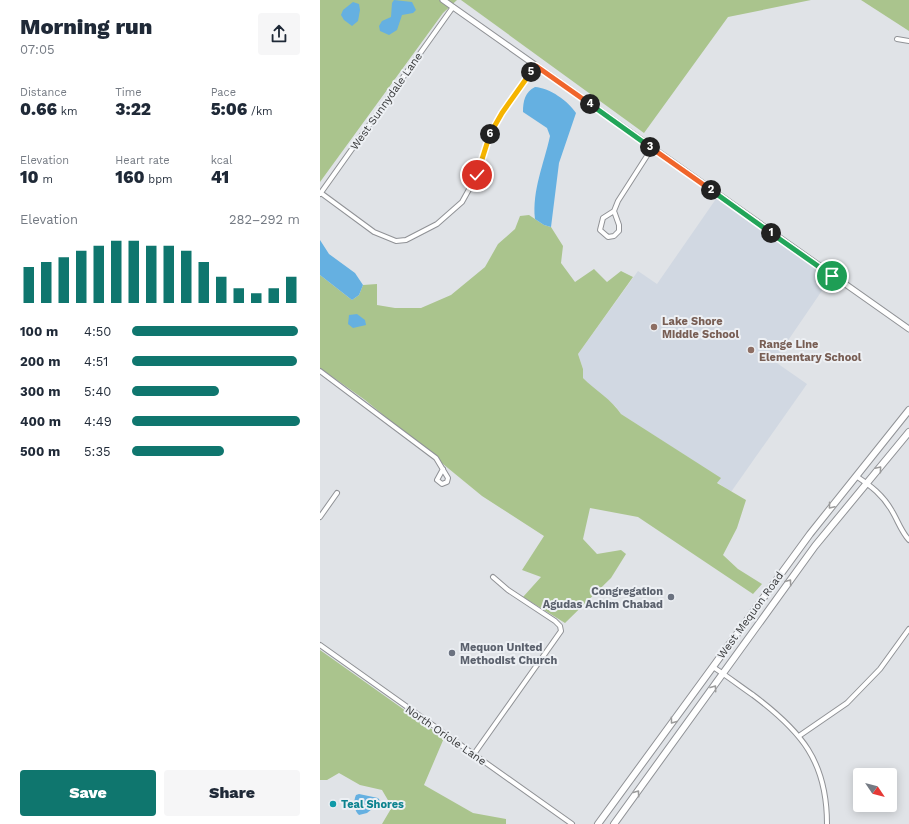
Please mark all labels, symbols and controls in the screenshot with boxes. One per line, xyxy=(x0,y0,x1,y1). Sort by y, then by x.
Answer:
button: share xyxy=(258,13,300,55)
text: Morning run xyxy=(20,14,152,39)
text: 07:05 xyxy=(20,42,55,57)
street label: West Sunnydale Lane xyxy=(348,50,425,153)
pin: 5 xyxy=(521,62,541,82)
text: 5 xyxy=(528,65,534,78)
text: Distance xyxy=(20,86,67,99)
text: Time xyxy=(115,86,142,99)
text: Pace xyxy=(211,86,236,99)
pin: 4 xyxy=(580,94,600,114)
text: 4 xyxy=(586,97,594,110)
text: 0.66 xyxy=(20,99,57,119)
text: 3:22 xyxy=(115,99,151,119)
text: 5:06 xyxy=(211,99,247,119)
text: km xyxy=(57,105,78,118)
text: /km xyxy=(247,105,273,118)
pin: 6 xyxy=(480,124,500,144)
text: 6 xyxy=(487,127,493,140)
pin: 3 xyxy=(640,137,660,157)
text: 3 xyxy=(647,140,653,153)
text: Elevation xyxy=(20,154,69,167)
text: Heart rate xyxy=(115,154,170,167)
text: kcal xyxy=(211,154,232,167)
pin xyxy=(460,158,494,192)
icon: check xyxy=(466,164,488,186)
text: 10 xyxy=(20,167,39,187)
text: 160 xyxy=(115,167,145,187)
text: 41 xyxy=(211,167,229,187)
text: m xyxy=(39,173,53,186)
text: bpm xyxy=(145,173,173,186)
pin: 2 xyxy=(701,180,721,200)
text: 2 xyxy=(708,183,714,196)
text: Elevation xyxy=(20,212,78,227)
text: 282–292 m xyxy=(229,212,300,227)
pin: 1 xyxy=(761,223,781,243)
text: 1 xyxy=(769,226,773,239)
pin xyxy=(815,259,849,293)
icon: arrive xyxy=(821,265,843,287)
place label: Lake Shore Middle School xyxy=(662,315,739,341)
marker: Lake Shore Middle School xyxy=(649,322,659,332)
text: 100 m xyxy=(20,324,58,339)
text: 4:50 xyxy=(84,324,111,339)
place label: Range Line Elementary School xyxy=(759,338,862,364)
marker: Range Line Elementary School xyxy=(746,345,756,355)
text: 200 m xyxy=(20,354,60,369)
text: 4:51 xyxy=(84,354,108,369)
text: 300 m xyxy=(20,384,60,399)
text: 5:40 xyxy=(84,384,111,399)
text: 400 m xyxy=(20,414,61,429)
text: 4:49 xyxy=(84,414,112,429)
text: 500 m xyxy=(20,444,60,459)
text: 5:35 xyxy=(84,444,111,459)
one-way arrow xyxy=(874,466,881,473)
one-way arrow xyxy=(829,502,836,509)
street label: West Mequon Road xyxy=(715,569,786,661)
one-way arrow xyxy=(784,579,791,586)
place label: Congregation Agudas Achim Chabad xyxy=(543,585,663,611)
marker: Congregation Agudas Achim Chabad xyxy=(666,592,676,602)
place label: Mequon United Methodist Church xyxy=(460,641,558,667)
marker: Mequon United Methodist Church xyxy=(447,648,457,658)
one-way arrow xyxy=(709,685,716,692)
street label: North Oriole Lane xyxy=(403,703,489,768)
one-way arrow xyxy=(670,717,678,724)
north arrow xyxy=(853,768,897,812)
map controls xyxy=(853,768,897,812)
button: Save xyxy=(20,770,156,816)
button: Share xyxy=(164,770,300,816)
one-way arrow xyxy=(632,790,639,797)
place label: Teal Shores xyxy=(341,798,404,811)
marker: Teal Shores xyxy=(328,799,338,809)

